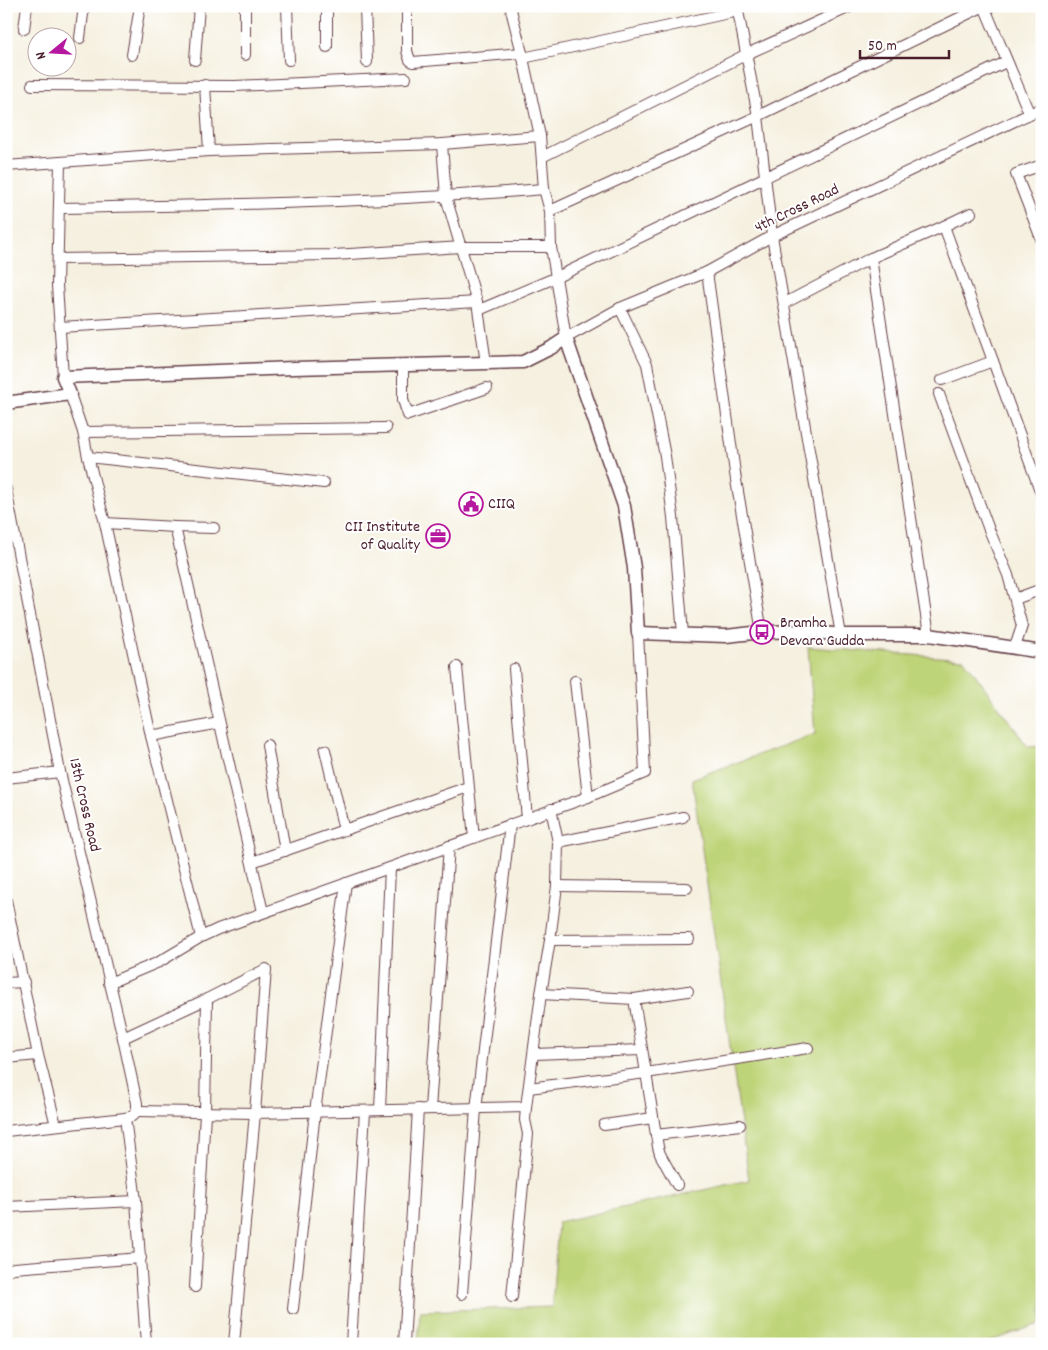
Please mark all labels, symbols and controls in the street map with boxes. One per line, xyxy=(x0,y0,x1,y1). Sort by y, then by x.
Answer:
north arrow xyxy=(28,28,78,78)
scale bar xyxy=(860,28,949,60)
text: 50 m xyxy=(868,36,897,58)
text: N xyxy=(31,49,52,62)
street label: 4th Cross Road xyxy=(751,179,843,239)
public building icon: CIIQ xyxy=(458,491,484,517)
place label: CIIQ xyxy=(488,493,515,516)
place label: CII Institute of Quality xyxy=(345,516,421,557)
office icon: CII Institute of Quality xyxy=(425,523,451,549)
place label: Bramha Devara Gudda xyxy=(780,612,865,653)
bus stop icon: Bramha Devara Gudda xyxy=(749,619,775,645)
street label: 13th Cross Road xyxy=(62,756,106,854)

